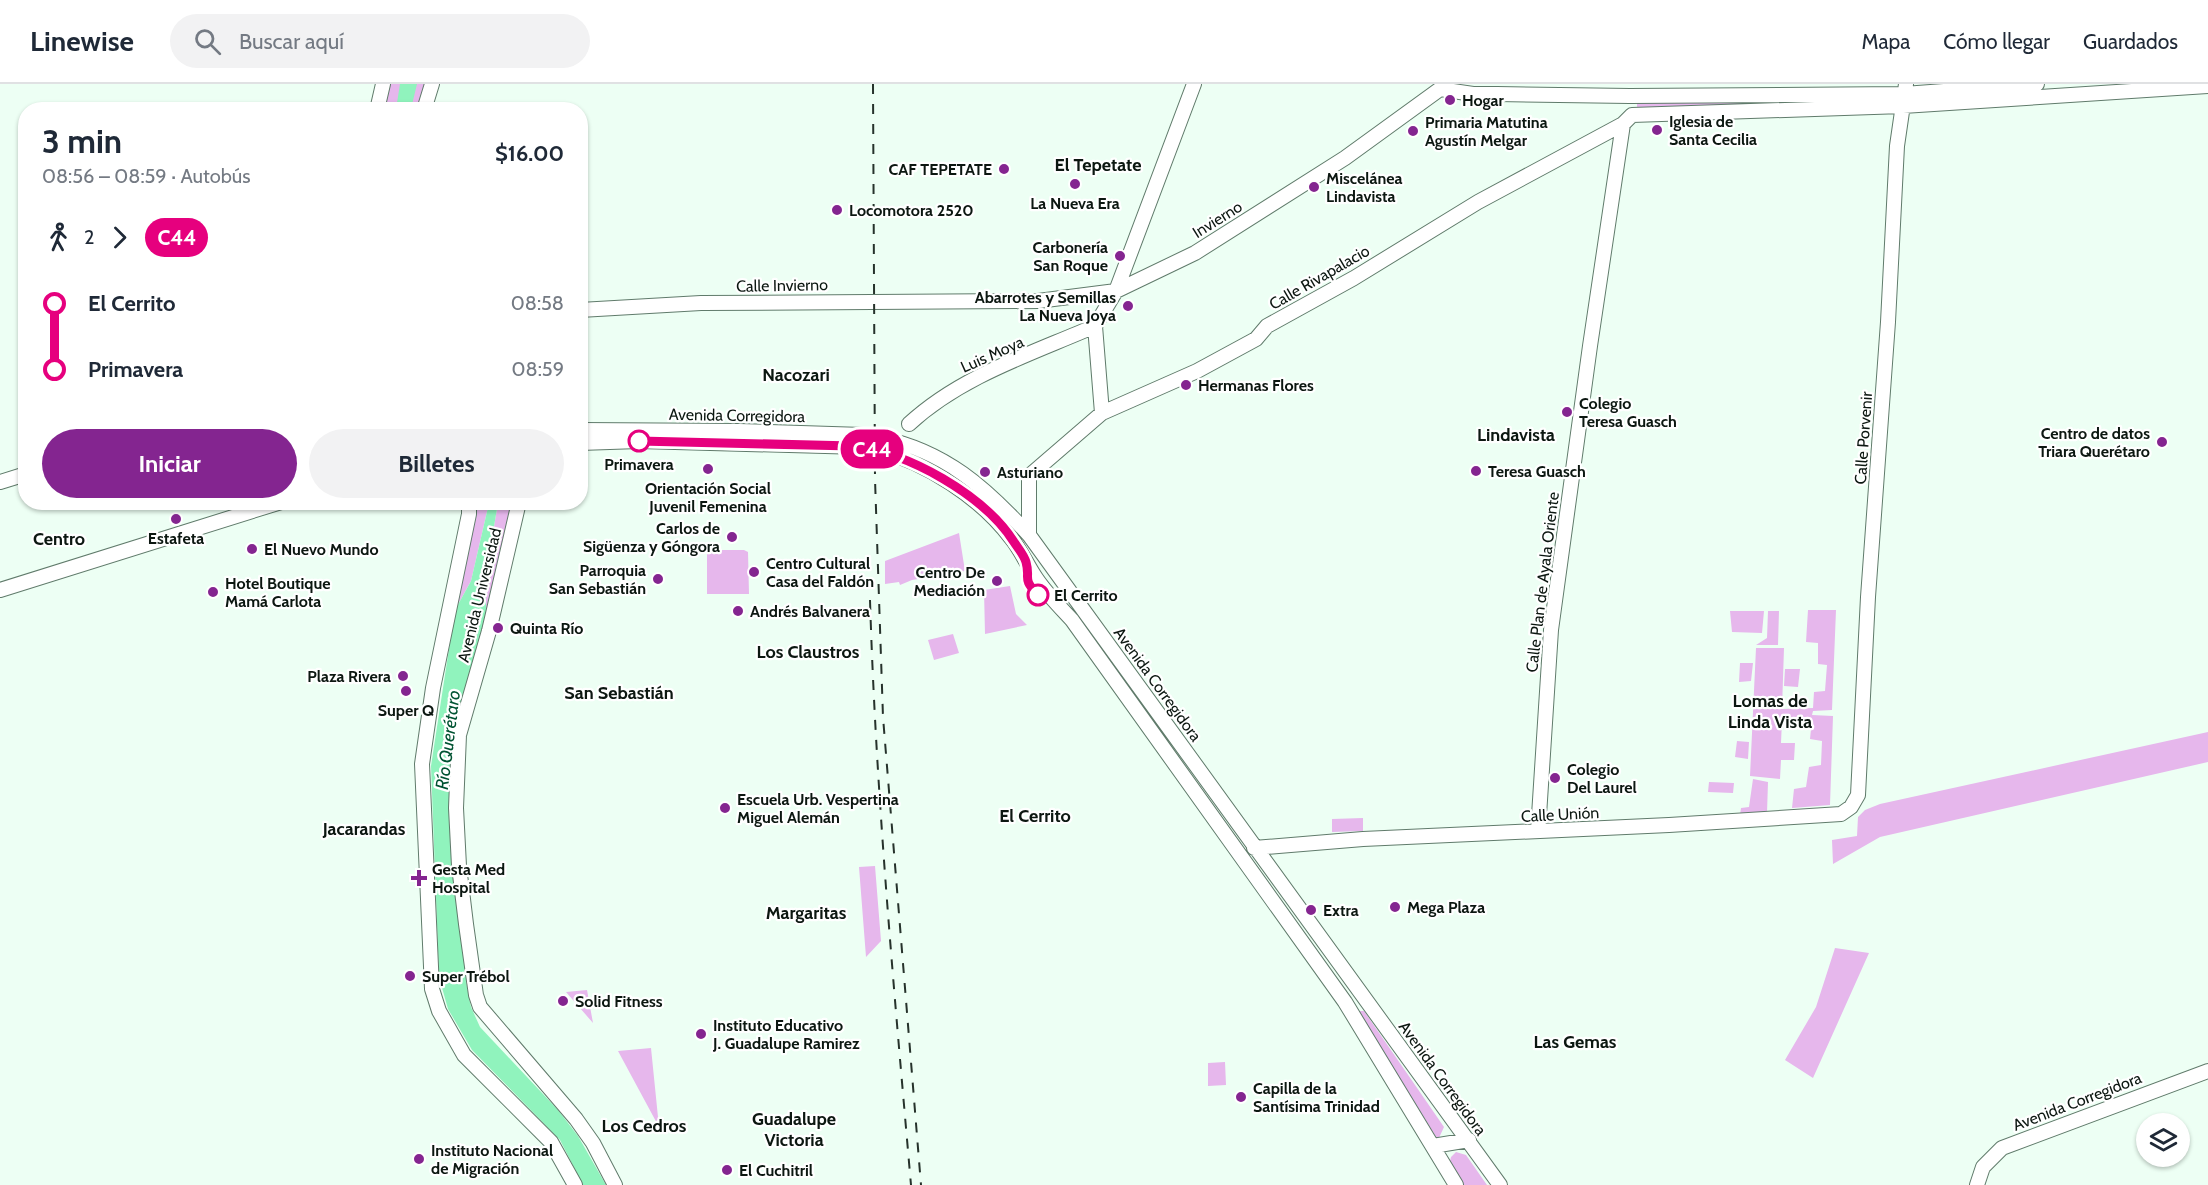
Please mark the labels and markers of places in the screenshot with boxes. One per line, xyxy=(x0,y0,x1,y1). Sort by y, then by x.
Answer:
place label: Hogar xyxy=(1462,91,1505,110)
marker: Hogar xyxy=(1443,93,1457,107)
place label: Iglesia de Santa Cecilia xyxy=(1669,112,1757,149)
place label: Primaria Matutina Agustín Melgar xyxy=(1425,113,1548,150)
marker: Iglesia de Santa Cecilia xyxy=(1650,123,1664,137)
marker: Primaria Matutina Agustín Melgar xyxy=(1406,124,1420,138)
place label: CAF TEPETATE xyxy=(889,160,992,179)
marker: CAF TEPETATE xyxy=(997,162,1011,176)
place label: Miscelánea Lindavista xyxy=(1326,169,1402,206)
marker: La Nueva Era xyxy=(1068,177,1082,191)
marker: Miscelánea Lindavista xyxy=(1307,180,1321,194)
place label: La Nueva Era xyxy=(1030,194,1120,213)
place label: Locomotora 2520 xyxy=(849,201,973,220)
marker: Locomotora 2520 xyxy=(830,203,844,217)
place label: Carbonería San Roque xyxy=(1033,238,1108,275)
marker: Carbonería San Roque xyxy=(1113,249,1127,263)
place label: Abarrotes y Semillas La Nueva Joya xyxy=(975,288,1116,325)
marker: Abarrotes y Semillas La Nueva Joya xyxy=(1121,299,1135,313)
place label: Hermanas Flores xyxy=(1198,376,1314,395)
marker: Hermanas Flores xyxy=(1179,378,1193,392)
place label: Colegio Teresa Guasch xyxy=(1579,394,1677,431)
marker: Colegio Teresa Guasch xyxy=(1560,405,1574,419)
place label: Centro de datos Triara Querétaro xyxy=(2038,424,2150,461)
marker: Primavera xyxy=(628,430,650,452)
marker: Centro de datos Triara Querétaro xyxy=(2155,435,2169,449)
place label: Primavera xyxy=(604,455,674,474)
marker: Orientación Social Juvenil Femenina xyxy=(701,462,715,476)
place label: Teresa Guasch xyxy=(1488,462,1586,481)
place label: Asturiano xyxy=(997,463,1063,482)
marker: Teresa Guasch xyxy=(1469,464,1483,478)
marker: Asturiano xyxy=(978,465,992,479)
place label: Orientación Social Juvenil Femenina xyxy=(645,479,771,516)
marker: Estafeta xyxy=(169,512,183,526)
place label: Carlos de Sigüenza y Góngora xyxy=(583,519,720,556)
place label: Estafeta xyxy=(148,529,204,548)
marker: Carlos de Sigüenza y Góngora xyxy=(725,530,739,544)
place label: El Nuevo Mundo xyxy=(264,540,379,559)
marker: El Nuevo Mundo xyxy=(245,542,259,556)
place label: Centro Cultural Casa del Faldón xyxy=(766,554,874,591)
place label: Parroquia San Sebastián xyxy=(549,561,646,598)
place label: Centro De Mediación xyxy=(914,563,985,600)
marker: Centro Cultural Casa del Faldón xyxy=(747,565,761,579)
marker: Parroquia San Sebastián xyxy=(651,572,665,586)
place label: Hotel Boutique Mamá Carlota xyxy=(225,574,331,611)
marker: Centro De Mediación xyxy=(990,574,1004,588)
marker: El Cerrito xyxy=(1027,584,1049,606)
marker: Hotel Boutique Mamá Carlota xyxy=(206,585,220,599)
place label: El Cerrito xyxy=(1054,586,1118,605)
place label: Andrés Balvanera xyxy=(750,602,870,621)
marker: Andrés Balvanera xyxy=(731,604,745,618)
place label: Quinta Río xyxy=(510,619,583,638)
marker: Quinta Río xyxy=(491,621,505,635)
place label: Plaza Rivera xyxy=(307,667,391,686)
marker: Plaza Rivera xyxy=(396,669,410,683)
marker: Super Q xyxy=(399,684,413,698)
place label: Super Q xyxy=(378,701,434,720)
place label: Colegio Del Laurel xyxy=(1567,760,1637,797)
marker: Colegio Del Laurel xyxy=(1548,771,1562,785)
place label: Escuela Urb. Vespertina Miguel Alemán xyxy=(737,790,899,827)
marker: Escuela Urb. Vespertina Miguel Alemán xyxy=(718,801,732,815)
place label: Gesta Med Hospital xyxy=(432,860,505,897)
marker: Gesta Med Hospital xyxy=(410,869,428,887)
place label: Mega Plaza xyxy=(1407,898,1485,917)
marker: Mega Plaza xyxy=(1388,900,1402,914)
place label: Extra xyxy=(1323,901,1359,920)
marker: Extra xyxy=(1304,903,1318,917)
place label: Super Trébol xyxy=(422,967,510,986)
marker: Super Trébol xyxy=(403,969,417,983)
place label: Solid Fitness xyxy=(575,992,663,1011)
marker: Solid Fitness xyxy=(556,994,570,1008)
place label: Instituto Educativo J. Guadalupe Ramirez xyxy=(712,1016,860,1053)
marker: Instituto Educativo J. Guadalupe Ramirez xyxy=(694,1027,708,1041)
place label: Capilla de la Santísima Trinidad xyxy=(1253,1079,1380,1116)
marker: Capilla de la Santísima Trinidad xyxy=(1234,1090,1248,1104)
place label: Instituto Nacional de Migración xyxy=(431,1141,553,1178)
marker: Instituto Nacional de Migración xyxy=(412,1152,426,1166)
place label: El Cuchitril xyxy=(739,1161,813,1180)
marker: El Cuchitril xyxy=(720,1163,734,1177)

